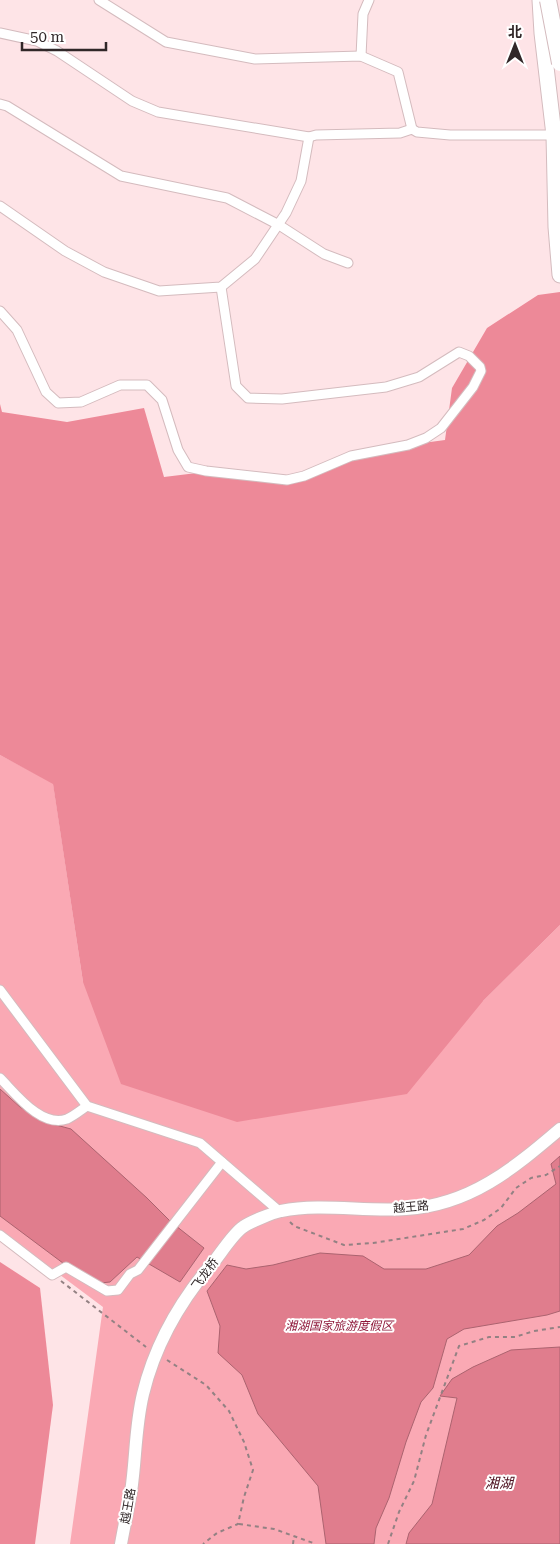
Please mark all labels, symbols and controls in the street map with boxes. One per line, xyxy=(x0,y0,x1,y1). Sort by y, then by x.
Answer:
scale bar xyxy=(22,20,106,52)
north arrow xyxy=(490,20,540,70)
text: 北 xyxy=(508,24,522,40)
text: 50 m xyxy=(30,28,65,46)
street label: 越王路 xyxy=(392,1198,430,1216)
street label: 飞龙桥 xyxy=(189,1255,221,1293)
park label: 湘湖国家旅游度假区 xyxy=(285,1319,395,1333)
water label: 湘湖 xyxy=(485,1475,515,1491)
street label: 越王路 xyxy=(118,1487,138,1525)

